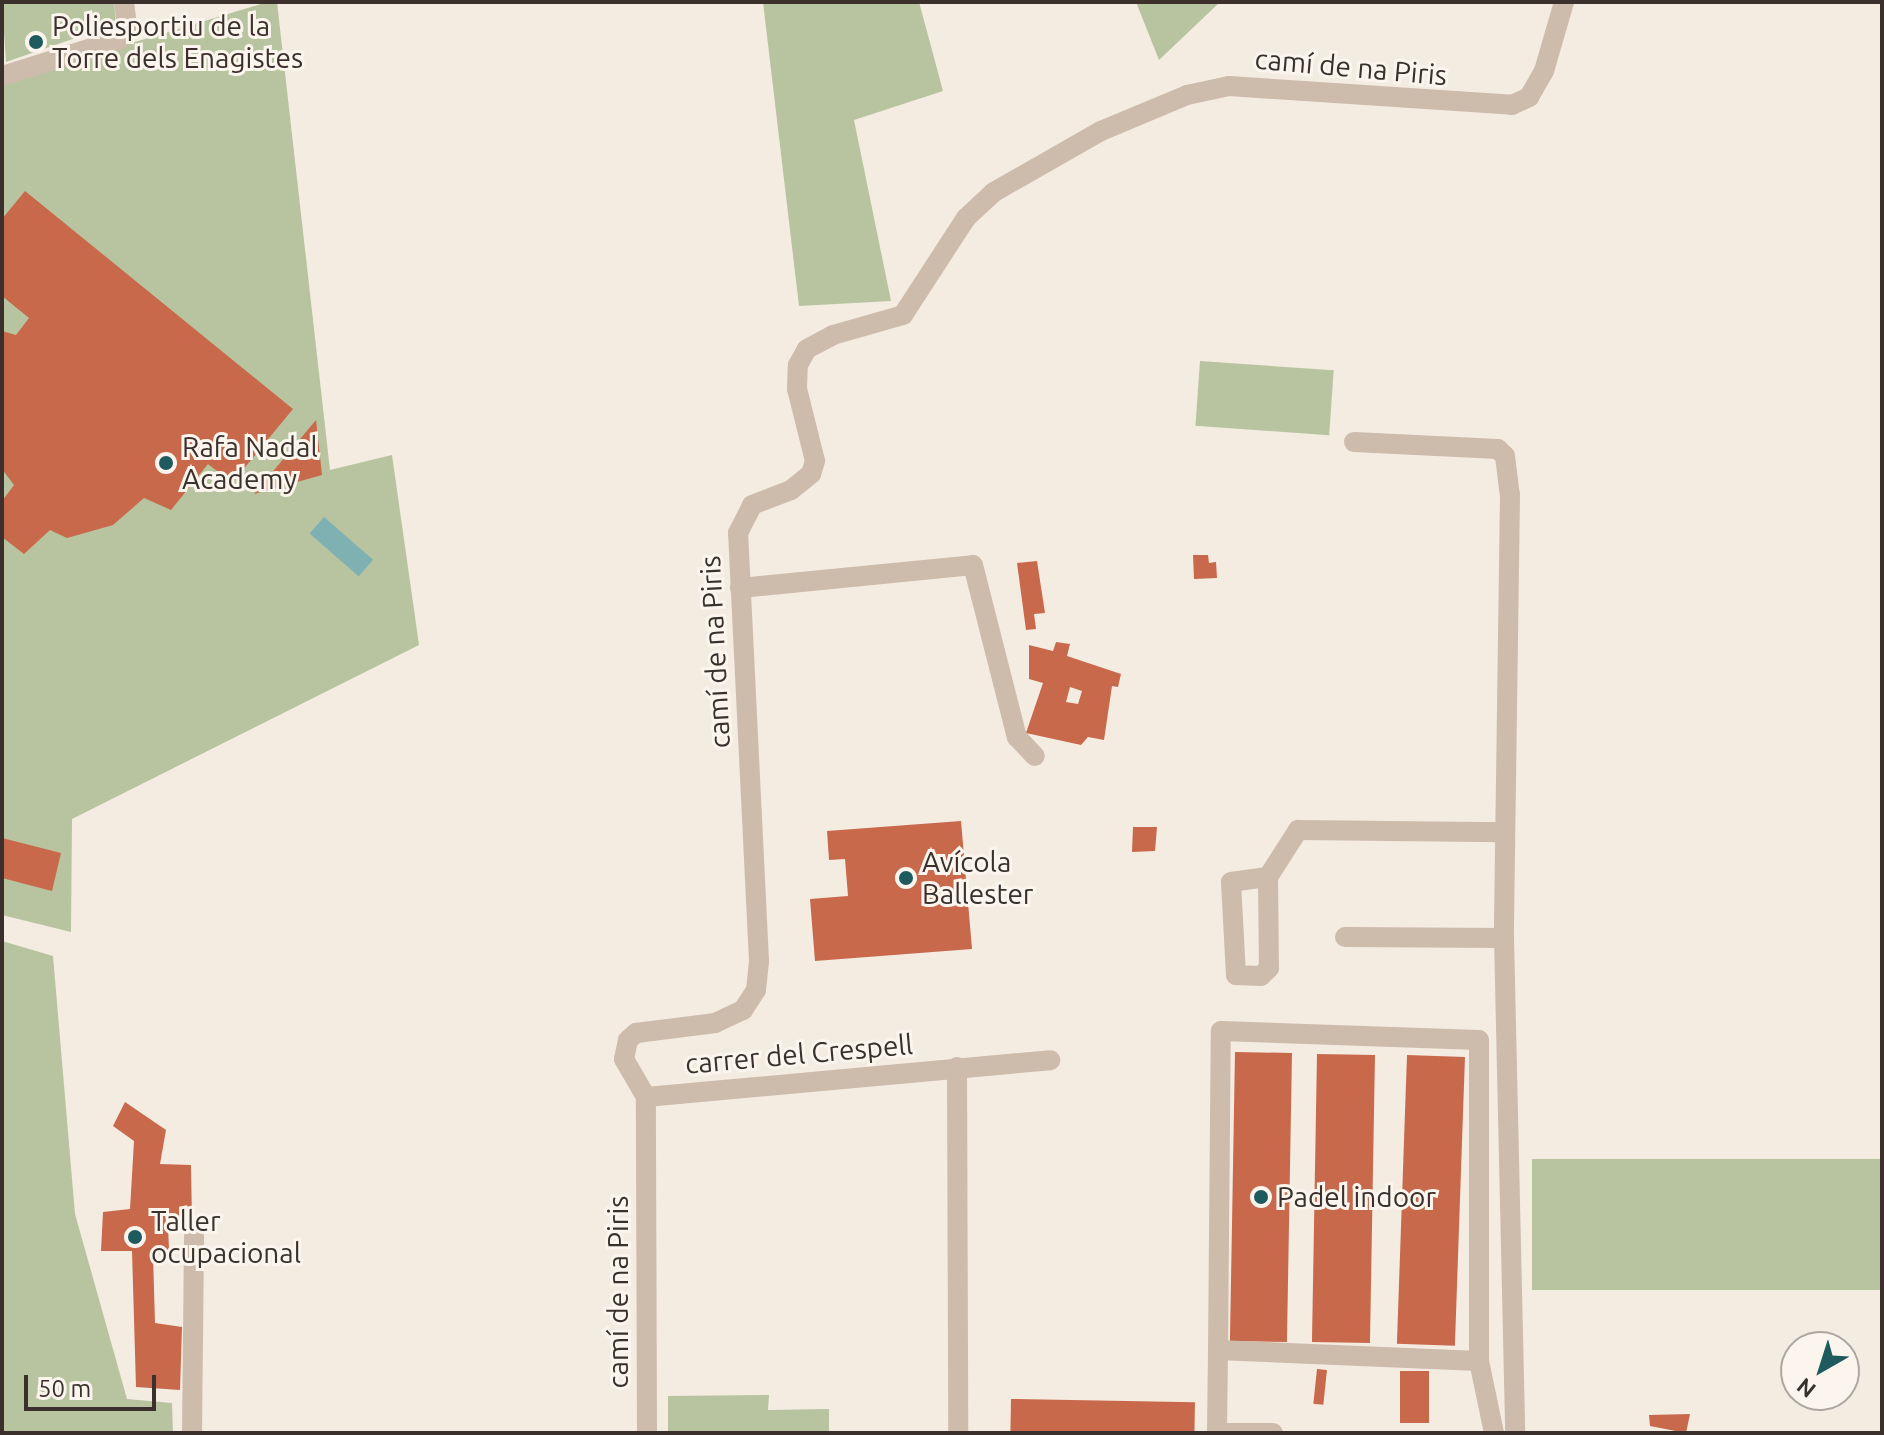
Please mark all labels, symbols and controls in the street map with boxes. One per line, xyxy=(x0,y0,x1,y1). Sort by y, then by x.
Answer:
place label: Poliesportiu de la Torre dels Enagistes xyxy=(52,9,303,75)
marker: Poliesportiu de la Torre dels Enagistes xyxy=(27,33,45,51)
street label: camí de na Piris xyxy=(1253,42,1449,92)
place label: Rafa Nadal Academy xyxy=(182,430,318,496)
marker: Rafa Nadal Academy xyxy=(157,454,175,472)
street label: camí de na Piris xyxy=(693,555,737,749)
place label: Avícola Ballester xyxy=(922,845,1033,911)
marker: Avícola Ballester xyxy=(897,869,915,887)
street label: carrer del Crespell xyxy=(684,1027,914,1081)
place label: Padel indoor xyxy=(1277,1180,1436,1214)
marker: Padel indoor xyxy=(1252,1188,1270,1206)
street label: camí de na Piris xyxy=(601,1196,635,1388)
place label: Taller ocupacional xyxy=(151,1204,301,1270)
marker: Taller ocupacional xyxy=(126,1228,144,1246)
north arrow xyxy=(1780,1331,1860,1411)
scale bar xyxy=(28,1359,160,1409)
text: N xyxy=(1792,1374,1820,1403)
text: 50 m xyxy=(38,1375,91,1402)

